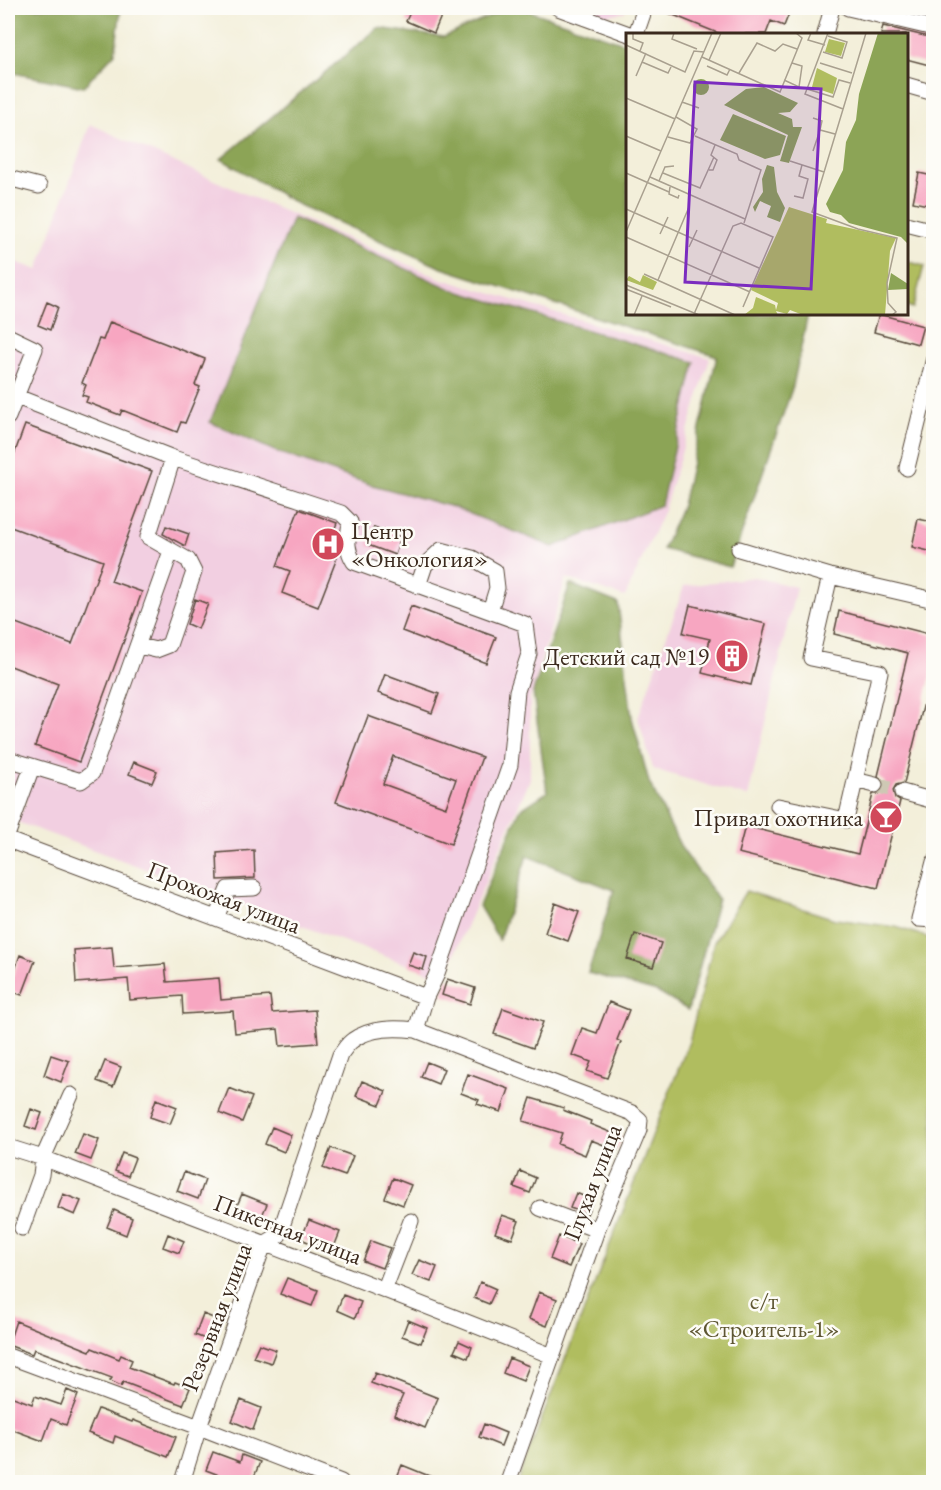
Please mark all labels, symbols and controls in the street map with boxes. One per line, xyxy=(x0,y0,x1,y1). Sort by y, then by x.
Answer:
inset map xyxy=(626,33,908,315)
place label: Центр «Онкология» xyxy=(351,515,488,574)
hospital icon: Центр «Онкология» xyxy=(310,526,346,562)
building icon: Детский сад №19 xyxy=(714,638,750,674)
place label: Детский сад №19 xyxy=(543,641,709,672)
bar icon: Привал охотника xyxy=(868,799,904,835)
place label: Привал охотника xyxy=(694,802,863,833)
street label: Прохожая улица xyxy=(143,854,306,941)
street label: Глухая улица xyxy=(556,1119,629,1245)
street label: Пикетная улица xyxy=(209,1187,367,1272)
street label: Резервная улица xyxy=(174,1238,259,1395)
park label: с/т «Строитель-1» xyxy=(689,1285,839,1344)

